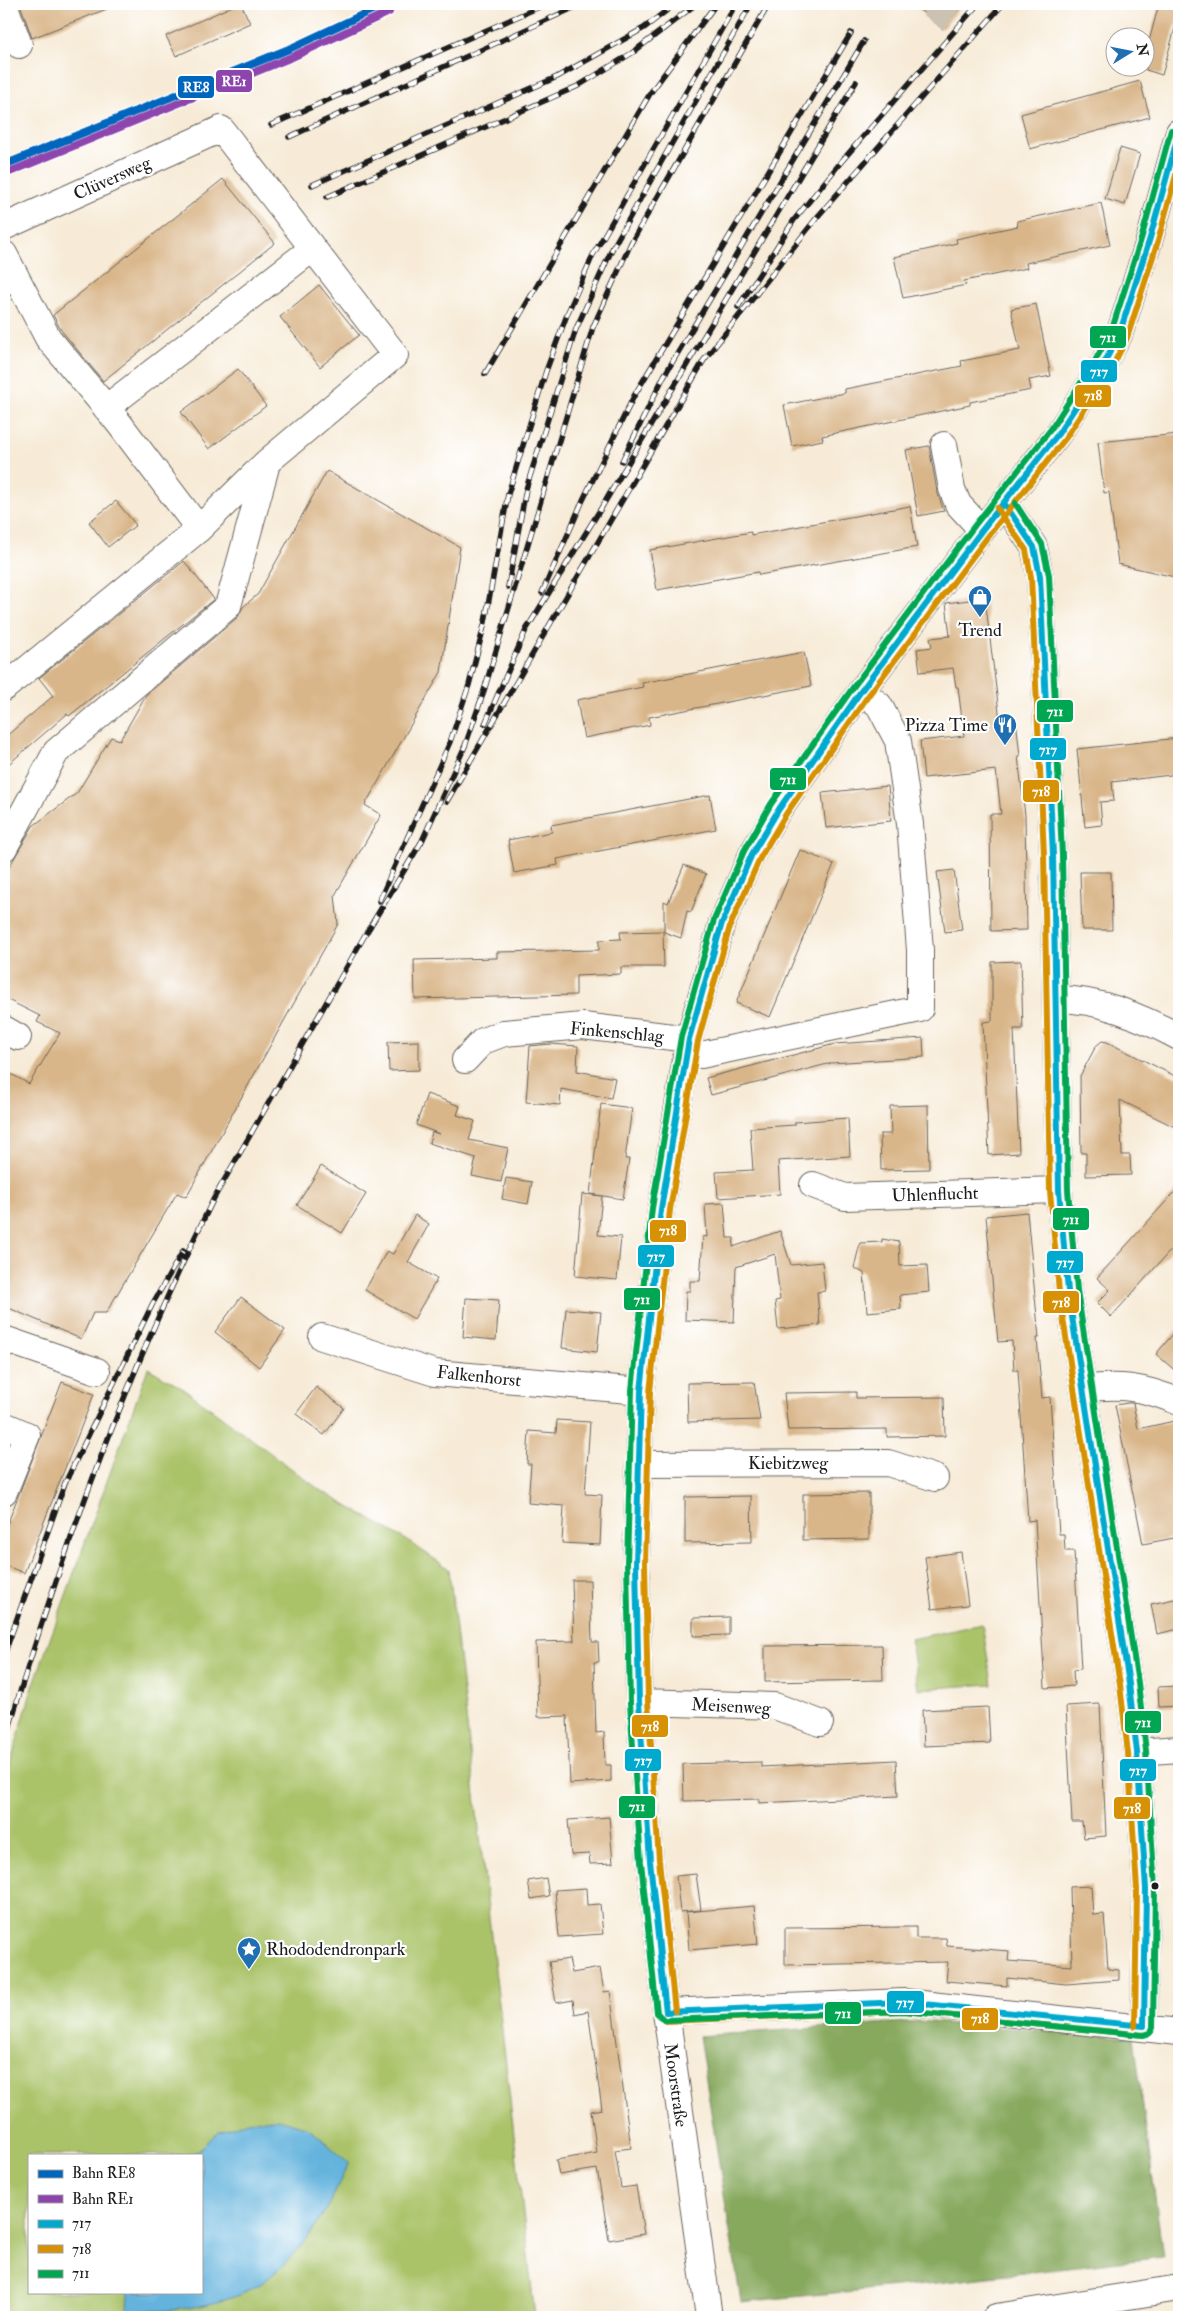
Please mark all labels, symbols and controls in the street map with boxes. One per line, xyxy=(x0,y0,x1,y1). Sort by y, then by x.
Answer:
north arrow xyxy=(1106,28,1156,78)
text: N xyxy=(1133,41,1152,58)
line badge: RE1 xyxy=(215,69,253,93)
text: RE1 xyxy=(221,73,247,90)
line badge: RE8 xyxy=(177,75,215,99)
text: RE8 xyxy=(183,79,210,96)
street label: Clüversweg xyxy=(70,151,156,206)
line badge: 711 xyxy=(1089,325,1127,349)
text: 711 xyxy=(1100,329,1116,346)
line badge: 717 xyxy=(1080,359,1118,383)
text: 717 xyxy=(1090,363,1108,380)
line badge: 718 xyxy=(1074,384,1112,408)
text: 718 xyxy=(1084,387,1102,404)
shop icon: Trend xyxy=(967,584,993,618)
place label: Trend xyxy=(958,619,1002,642)
line badge: 711 xyxy=(1036,699,1074,723)
text: 711 xyxy=(1047,703,1063,720)
restaurant icon: Pizza Time xyxy=(992,712,1018,746)
place label: Pizza Time xyxy=(905,714,988,737)
line badge: 717 xyxy=(1029,737,1067,761)
text: 717 xyxy=(1039,741,1057,758)
line badge: 711 xyxy=(769,767,807,791)
text: 711 xyxy=(780,771,796,788)
line badge: 718 xyxy=(1022,779,1060,803)
text: 718 xyxy=(1032,783,1050,800)
street label: Finkenschlag xyxy=(569,1017,666,1048)
street label: Uhlenflucht xyxy=(891,1181,979,1208)
line badge: 711 xyxy=(1052,1207,1090,1231)
text: 711 xyxy=(1063,1211,1079,1228)
line badge: 718 xyxy=(649,1219,687,1243)
text: 718 xyxy=(659,1222,677,1239)
line badge: 717 xyxy=(637,1244,675,1268)
text: 717 xyxy=(647,1248,665,1265)
line badge: 717 xyxy=(1046,1250,1084,1274)
text: 717 xyxy=(1056,1254,1074,1271)
line badge: 711 xyxy=(623,1287,661,1311)
line badge: 718 xyxy=(1042,1290,1080,1314)
text: 711 xyxy=(634,1291,650,1308)
text: 718 xyxy=(1052,1294,1070,1311)
street label: Falkenhorst xyxy=(436,1361,522,1392)
street label: Kiebitzweg xyxy=(748,1452,829,1475)
street label: Meisenweg xyxy=(691,1693,772,1720)
line badge: 711 xyxy=(1124,1710,1162,1734)
line badge: 718 xyxy=(631,1714,669,1738)
text: 711 xyxy=(1135,1714,1151,1731)
text: 718 xyxy=(641,1718,659,1735)
line badge: 717 xyxy=(624,1748,662,1772)
text: 717 xyxy=(634,1752,652,1769)
line badge: 717 xyxy=(1119,1758,1157,1782)
text: 717 xyxy=(1129,1762,1147,1779)
line badge: 711 xyxy=(618,1795,656,1819)
line badge: 718 xyxy=(1113,1796,1151,1820)
text: 711 xyxy=(629,1798,645,1815)
text: 718 xyxy=(1123,1800,1141,1817)
unlabelled marker xyxy=(1150,1881,1160,1891)
place icon: Rhododendronpark xyxy=(236,1936,262,1970)
place label: Rhododendronpark xyxy=(266,1938,406,1961)
line badge: 717 xyxy=(886,1990,925,2014)
text: 717 xyxy=(896,1994,914,2011)
line badge: 711 xyxy=(824,2001,862,2025)
text: 711 xyxy=(835,2005,851,2022)
line badge: 718 xyxy=(961,2007,999,2031)
text: 718 xyxy=(971,2010,989,2027)
street label: Moorstraße xyxy=(658,2042,693,2129)
legend xyxy=(28,2154,202,2294)
text: Bahn RE8 xyxy=(72,2164,135,2183)
text: Bahn RE1 xyxy=(72,2190,134,2209)
text: 717 xyxy=(72,2214,91,2233)
text: 718 xyxy=(72,2240,91,2259)
text: 711 xyxy=(72,2264,90,2283)

